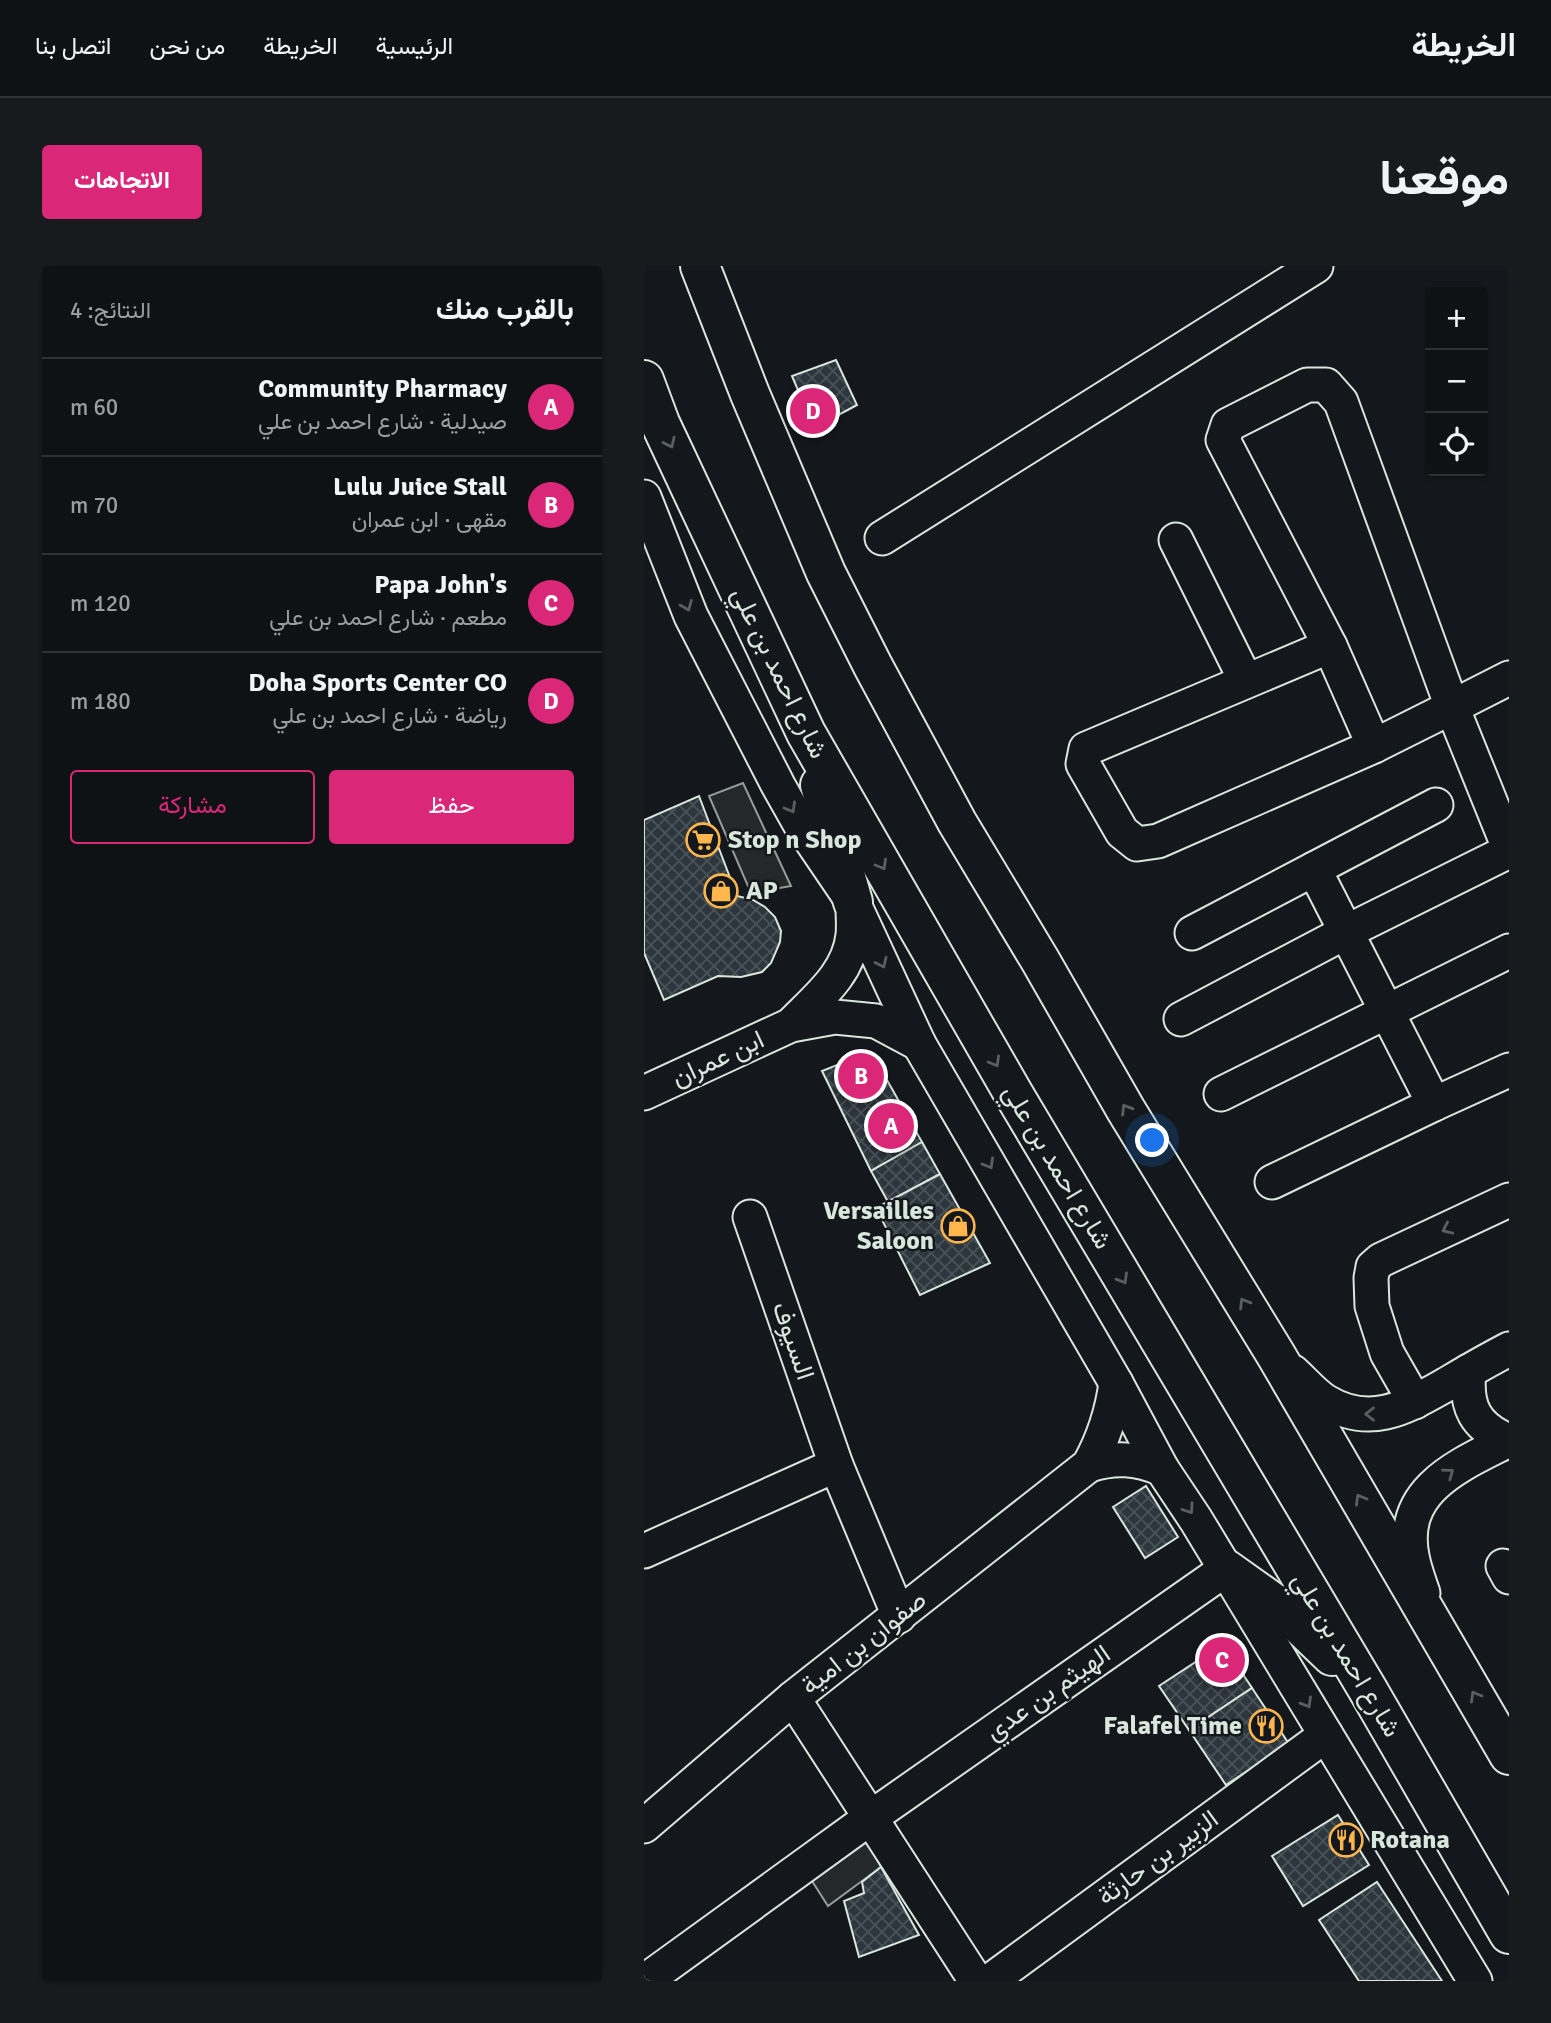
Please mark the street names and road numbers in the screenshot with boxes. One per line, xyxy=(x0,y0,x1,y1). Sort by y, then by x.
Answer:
street label: شارع احمد بن علي xyxy=(720,582,834,766)
street label: ابن عمران xyxy=(667,1024,769,1094)
street label: شارع احمد بن علي xyxy=(992,1079,1119,1257)
street label: السيوف xyxy=(765,1298,821,1384)
street label: شارع احمد بن علي xyxy=(1281,1567,1408,1745)
street label: صفوان بن امية xyxy=(795,1584,933,1702)
street label: الهيثم بن عدي xyxy=(979,1638,1119,1751)
street label: الزبير بن حارثة xyxy=(1091,1803,1225,1913)

